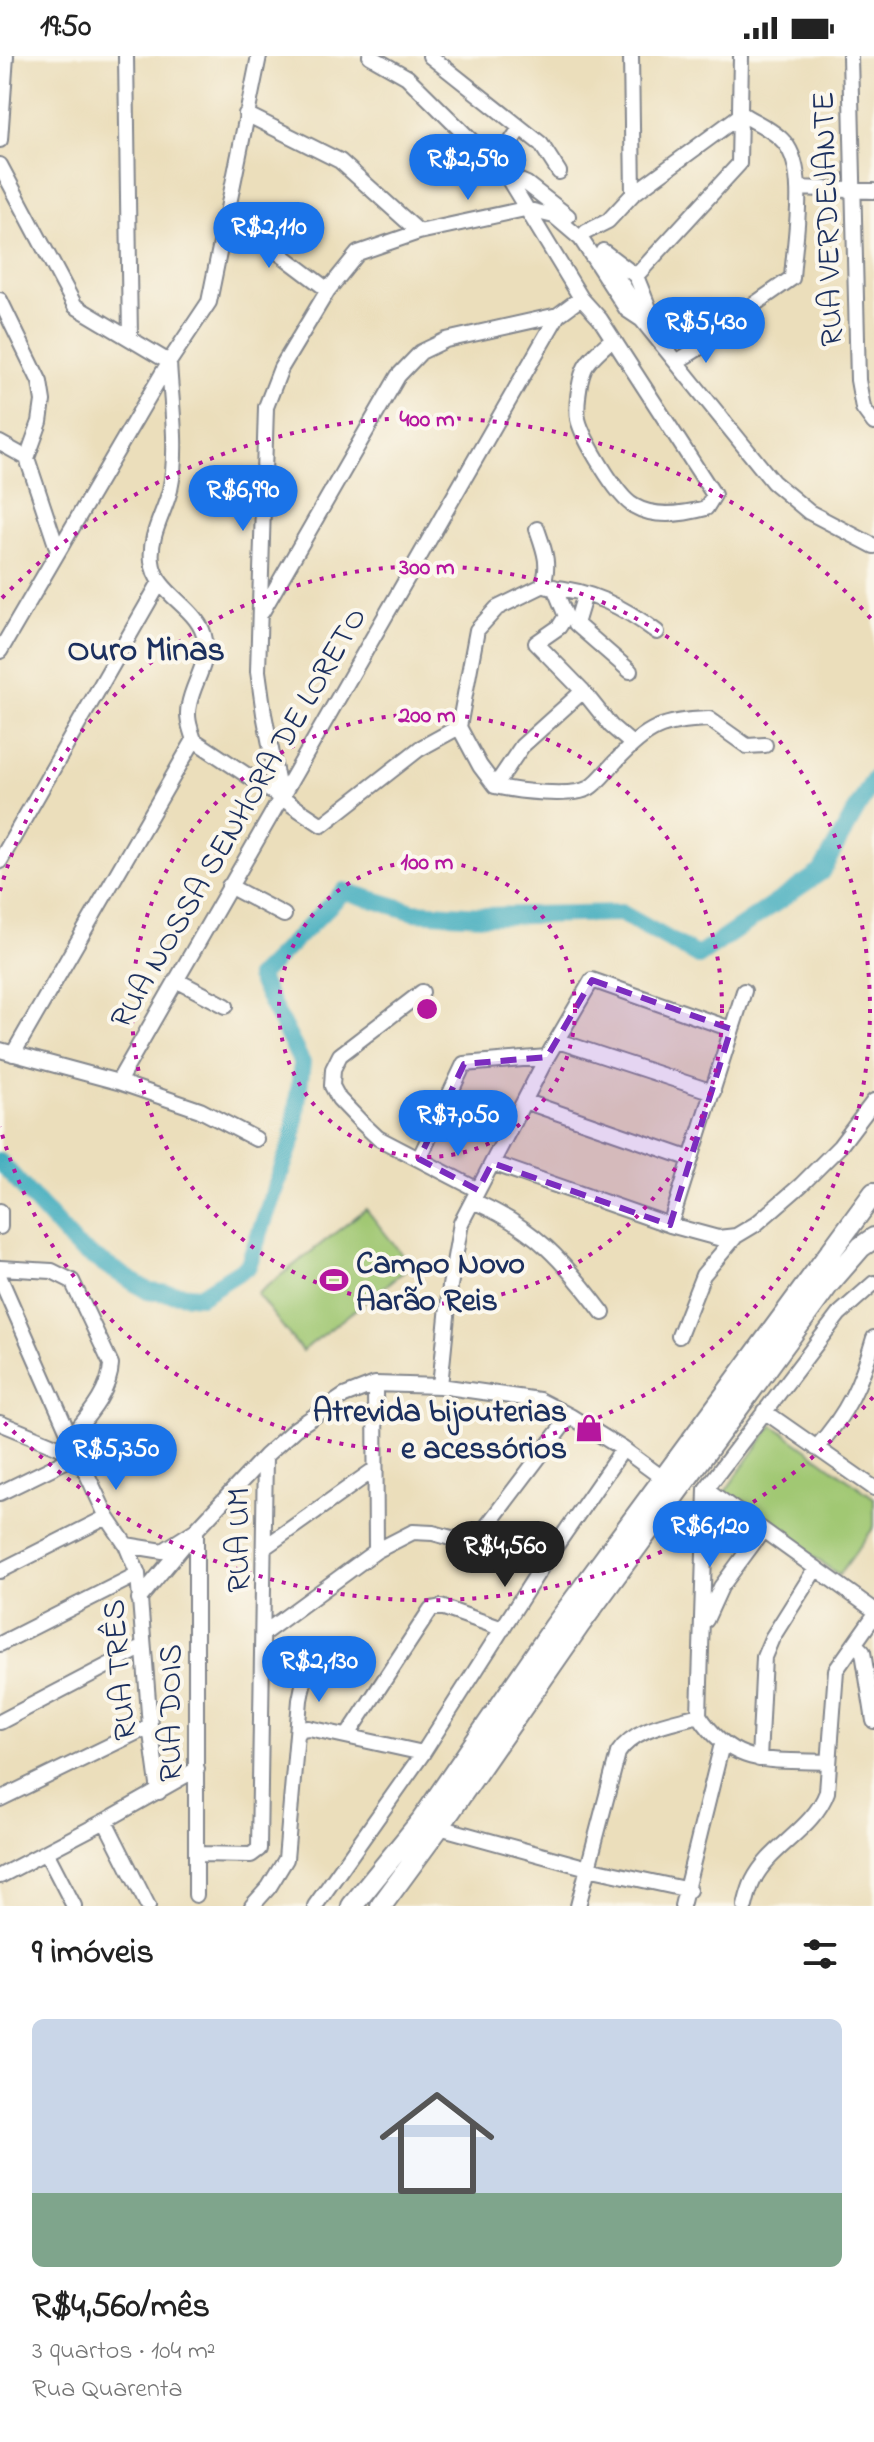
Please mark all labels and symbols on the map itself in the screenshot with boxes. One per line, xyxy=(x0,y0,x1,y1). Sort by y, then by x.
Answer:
street label: RUA VERDEJANTE xyxy=(802,90,857,347)
pin: R$2,590 xyxy=(394,134,542,202)
pin: R$2,110 xyxy=(195,202,343,270)
pin: R$5,430 xyxy=(632,297,780,365)
text: 400 m xyxy=(399,403,455,438)
pin: R$6,990 xyxy=(169,465,317,533)
text: 300 m xyxy=(398,551,455,586)
street label: RUA NOSSA SENHORA DE LORETO xyxy=(100,599,380,1038)
district label: Ouro Minas xyxy=(67,627,225,677)
text: 200 m xyxy=(397,699,456,734)
text: 100 m xyxy=(401,846,454,881)
centre of rings xyxy=(413,995,441,1023)
pin: R$7,050 xyxy=(384,1090,532,1158)
place label: Campo Novo Aarão Reis xyxy=(356,1242,525,1326)
sports icon: Campo Novo Aarão Reis xyxy=(319,1265,349,1295)
place label: Atrevida bijouterias e acessórios xyxy=(313,1390,567,1474)
shop icon: Atrevida bijouterias e acessórios xyxy=(574,1413,604,1443)
pin: R$5,350 xyxy=(42,1424,190,1492)
street label: RUA UM xyxy=(217,1487,264,1593)
pin: R$6,120 xyxy=(636,1501,784,1569)
pin: R$4,560 xyxy=(431,1521,579,1589)
street label: RUA TRÊS xyxy=(92,1597,151,1742)
pin: R$2,130 xyxy=(245,1636,393,1704)
street label: RUA DOIS xyxy=(149,1644,196,1782)

